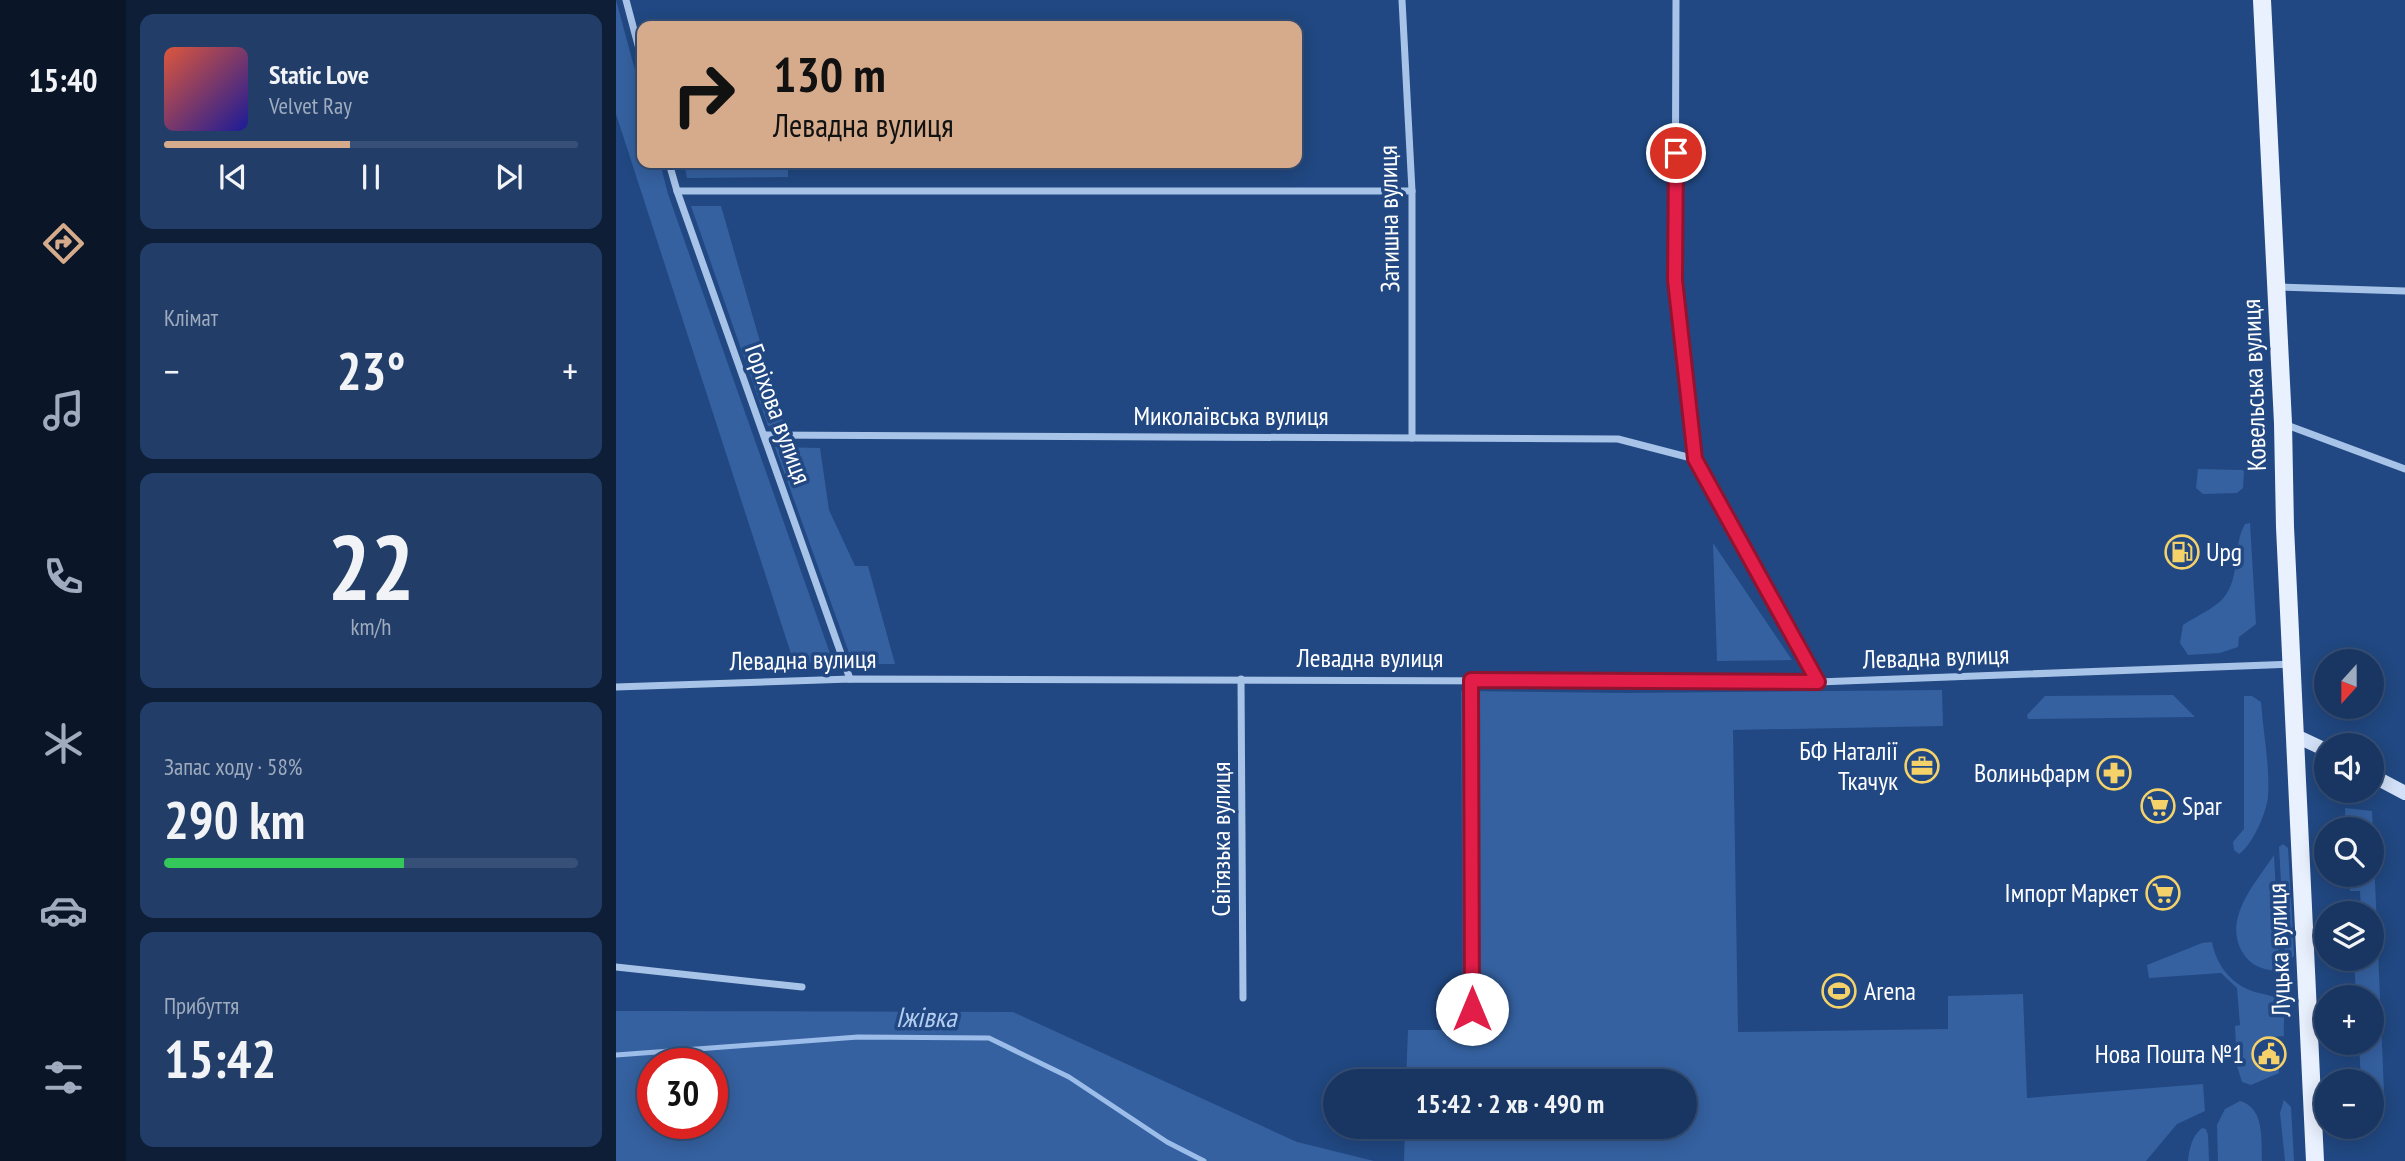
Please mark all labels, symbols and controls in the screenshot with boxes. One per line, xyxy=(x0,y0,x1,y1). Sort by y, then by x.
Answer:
text: 130 m xyxy=(773,42,886,106)
icon: right xyxy=(658,49,749,140)
text: Static Love xyxy=(269,58,369,91)
text: 15:40 xyxy=(28,59,98,101)
text: Velvet Ray xyxy=(269,91,352,120)
text: Левадна вулиця xyxy=(773,104,954,146)
pin xyxy=(1646,123,1706,183)
icon: arrive xyxy=(1657,134,1695,172)
street label: Затишна вулиця xyxy=(1371,145,1406,293)
icon: previous xyxy=(214,158,252,196)
icon: pause xyxy=(352,158,390,196)
icon: next xyxy=(490,158,528,196)
icon: directions xyxy=(39,219,88,268)
street label: Ковельська вулиця xyxy=(2234,298,2273,472)
text: Клімат xyxy=(164,303,218,332)
text: 23° xyxy=(337,337,405,404)
street label: Горіхова вулиця xyxy=(738,339,819,488)
text: − xyxy=(164,346,180,395)
text: + xyxy=(562,346,578,395)
icon: music xyxy=(39,386,88,435)
street label: Миколаївська вулиця xyxy=(1133,399,1329,432)
text: 22 xyxy=(328,507,415,625)
fuel station icon: Upg xyxy=(2163,533,2201,571)
place label: Upg xyxy=(2206,535,2242,568)
icon: phone xyxy=(39,552,88,601)
text: km/h xyxy=(351,612,391,641)
street label: Левадна вулиця xyxy=(1861,637,2010,676)
street label: Левадна вулиця xyxy=(1296,641,1443,674)
street label: Левадна вулиця xyxy=(728,642,877,677)
north arrow xyxy=(2314,649,2384,719)
map controls xyxy=(2314,649,2384,1139)
icon: climate xyxy=(39,719,88,768)
button: sound xyxy=(2314,733,2384,803)
place label: БФ Наталії Ткачук xyxy=(1799,734,1898,797)
office icon: БФ Наталії Ткачук xyxy=(1903,747,1941,785)
text: Запас ходу · 58% xyxy=(164,752,302,781)
pharmacy icon: Волиньфарм xyxy=(2095,754,2133,792)
place label: Волиньфарм xyxy=(1974,756,2090,789)
street label: Світязька вулиця xyxy=(1204,762,1237,916)
text: 290 km xyxy=(164,786,305,853)
supermarket icon: Spar xyxy=(2139,787,2177,825)
place label: Spar xyxy=(2182,789,2222,822)
button: search xyxy=(2314,817,2384,887)
supermarket icon: Імпорт Маркет xyxy=(2144,874,2182,912)
place label: Імпорт Маркет xyxy=(2005,876,2139,909)
street label: Луцька вулиця xyxy=(2260,883,2297,1018)
icon: car xyxy=(39,886,88,935)
button: layers xyxy=(2314,901,2384,971)
position arrow xyxy=(1435,972,1509,1046)
sports icon: Arena xyxy=(1820,972,1858,1010)
place label: Arena xyxy=(1864,974,1916,1007)
button: + xyxy=(2314,985,2384,1055)
text: Прибуття xyxy=(164,991,239,1020)
water label: Іжівка xyxy=(896,998,958,1035)
text: 15:42 xyxy=(164,1025,276,1092)
public building icon: Нова Пошта №1 xyxy=(2250,1035,2288,1073)
place label: Нова Пошта №1 xyxy=(2095,1037,2244,1070)
speed limit sign: 30 xyxy=(637,1048,728,1139)
icon: filters xyxy=(39,1053,88,1102)
button: − xyxy=(2314,1069,2384,1139)
text: 15:42 · 2 хв · 490 m xyxy=(1416,1087,1604,1120)

